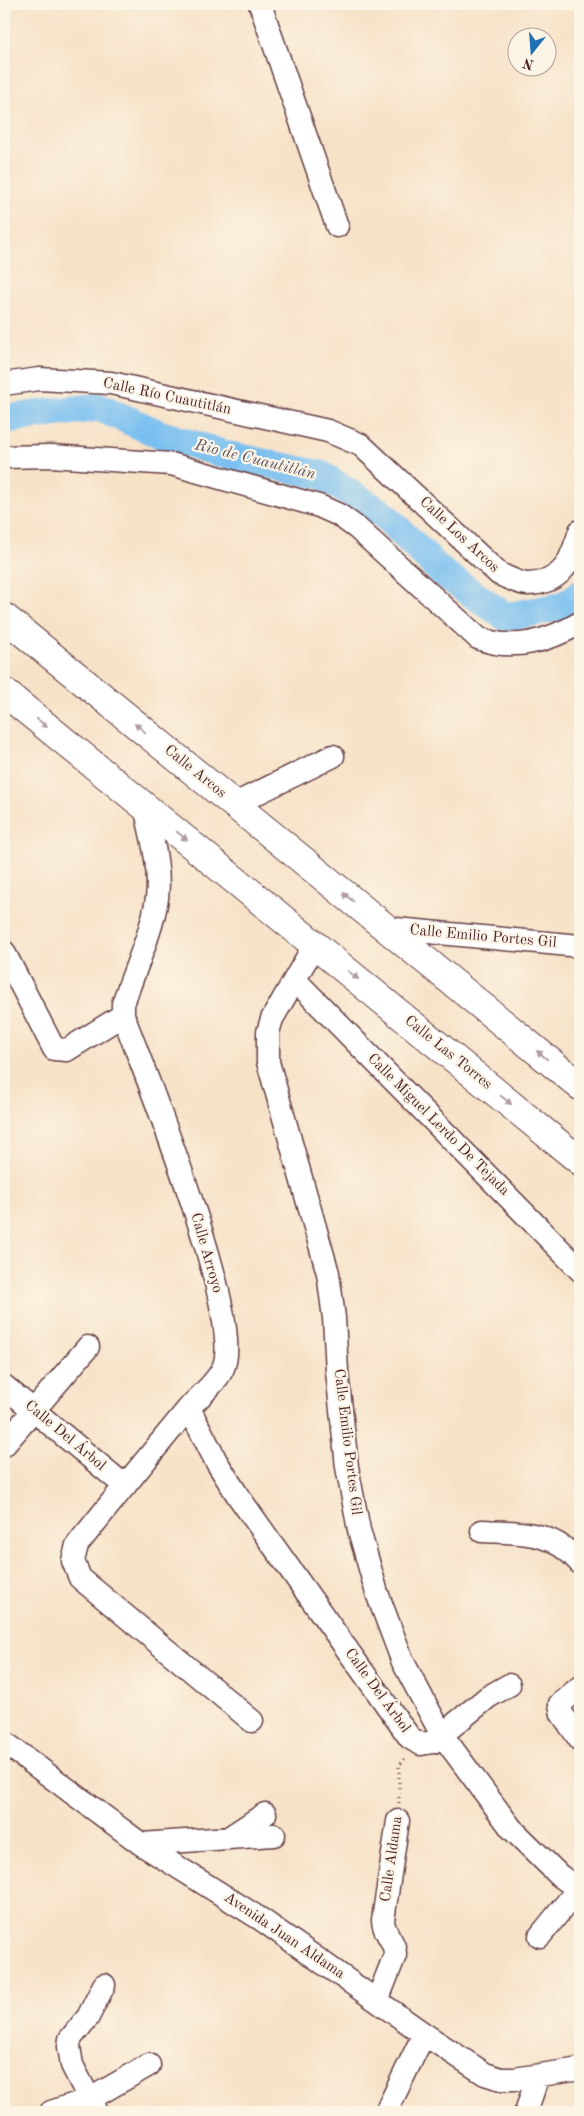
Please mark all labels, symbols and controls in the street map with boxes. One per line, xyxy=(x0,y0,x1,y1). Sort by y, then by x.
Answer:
north arrow xyxy=(506,28,556,78)
text: N xyxy=(521,55,536,72)
street label: Calle Río Cuautitlán xyxy=(102,376,232,418)
water label: Rio de Cuautitlán xyxy=(192,437,317,483)
street label: Calle Los Arcos xyxy=(416,494,502,576)
one-way arrow xyxy=(35,717,48,728)
one-way arrow xyxy=(134,722,147,733)
street label: Calle Arcos xyxy=(161,743,229,801)
one-way arrow xyxy=(175,830,188,841)
one-way arrow xyxy=(341,891,354,902)
street label: Calle Emilio Portes Gil xyxy=(409,923,557,951)
one-way arrow xyxy=(346,970,359,981)
street label: Calle Las Torres xyxy=(401,1013,495,1093)
one-way arrow xyxy=(536,1050,549,1061)
street label: Calle Miguel Lerdo De Tejada xyxy=(364,1051,512,1199)
one-way arrow xyxy=(499,1095,512,1106)
street label: Calle Arroyo xyxy=(187,1211,225,1295)
street label: Calle Emilio Portes Gil xyxy=(331,1368,363,1516)
street label: Calle Del Árbol xyxy=(22,1396,110,1474)
street label: Calle Del Árbol xyxy=(341,1644,415,1736)
street label: Calle Aldama xyxy=(379,1814,406,1903)
street label: Avenida Juan Aldama xyxy=(221,1890,348,1982)

